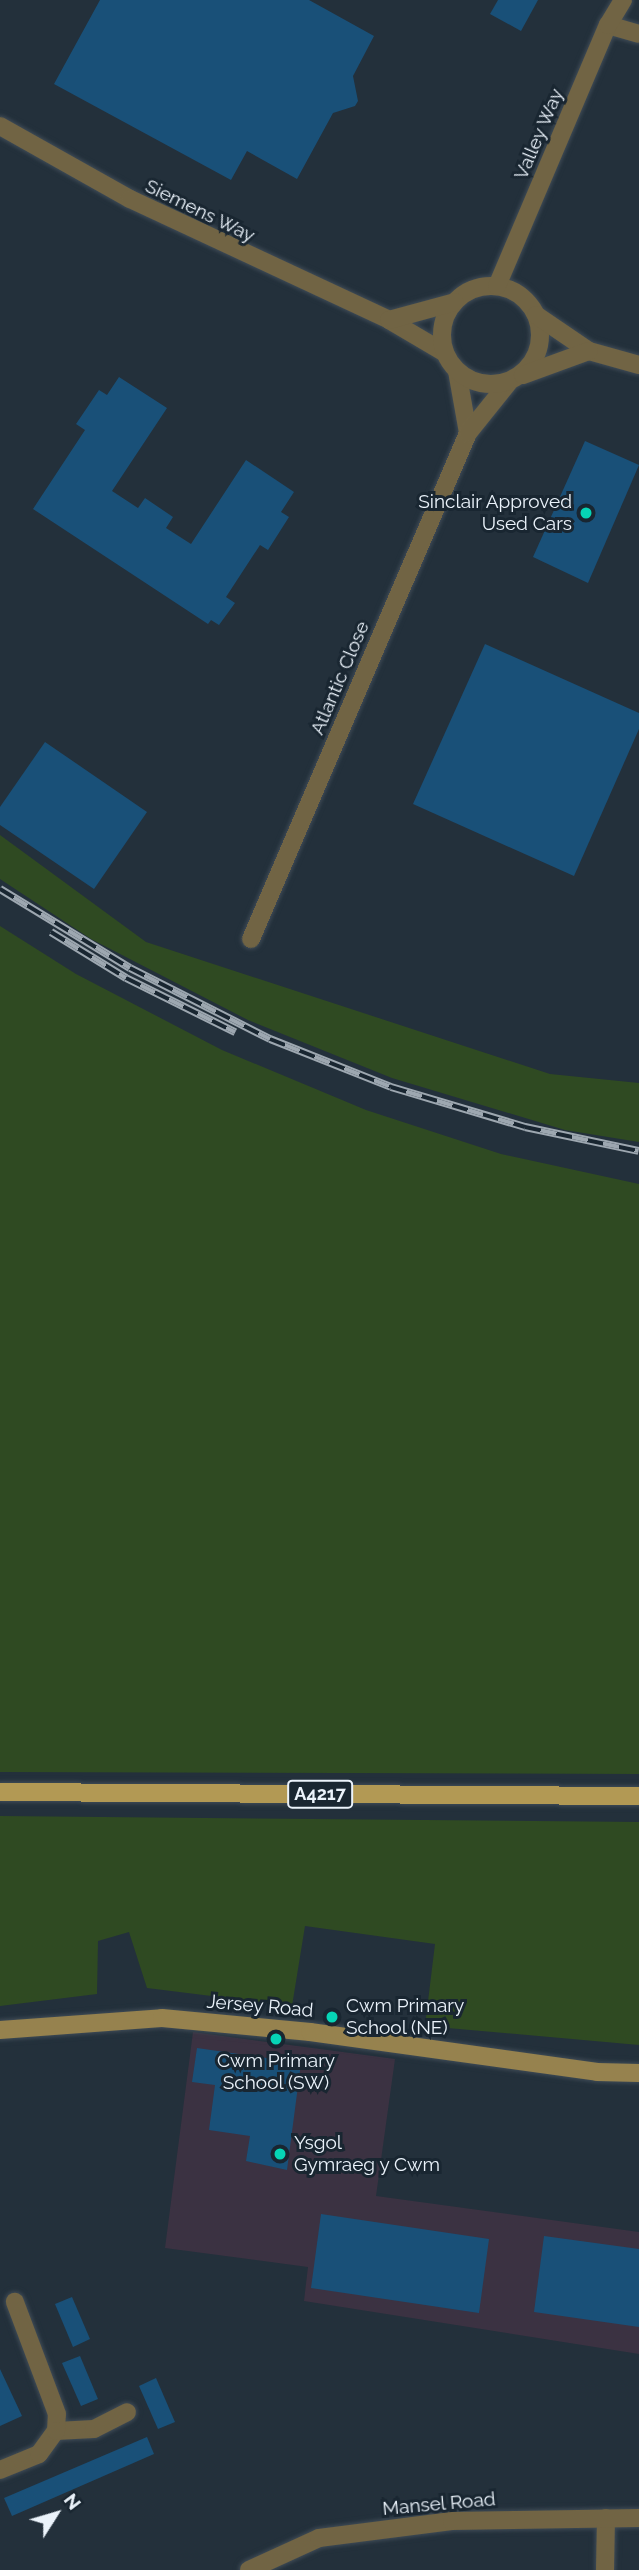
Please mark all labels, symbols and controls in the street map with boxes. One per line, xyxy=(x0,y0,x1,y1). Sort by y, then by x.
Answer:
street label: Valley Way xyxy=(509,85,569,183)
street label: Siemens Way xyxy=(141,175,259,247)
place label: Sinclair Approved Used Cars xyxy=(417,491,572,535)
marker: Sinclair Approved Used Cars xyxy=(578,505,594,521)
street label: Atlantic Close xyxy=(306,618,374,738)
road number: A4217 xyxy=(287,1779,353,1808)
street label: Jersey Road xyxy=(205,1990,315,2022)
place label: Cwm Primary School (NE) xyxy=(346,1995,464,2039)
marker: Cwm Primary School (NE) xyxy=(324,2009,340,2025)
marker: Cwm Primary School (SW) xyxy=(268,2031,284,2047)
place label: Cwm Primary School (SW) xyxy=(217,2050,335,2094)
place label: Ysgol Gymraeg y Cwm xyxy=(294,2132,441,2176)
marker: Ysgol Gymraeg y Cwm xyxy=(272,2146,288,2162)
north arrow xyxy=(21,2479,91,2549)
street label: Mansel Road xyxy=(381,2488,497,2520)
text: N xyxy=(60,2489,86,2514)

